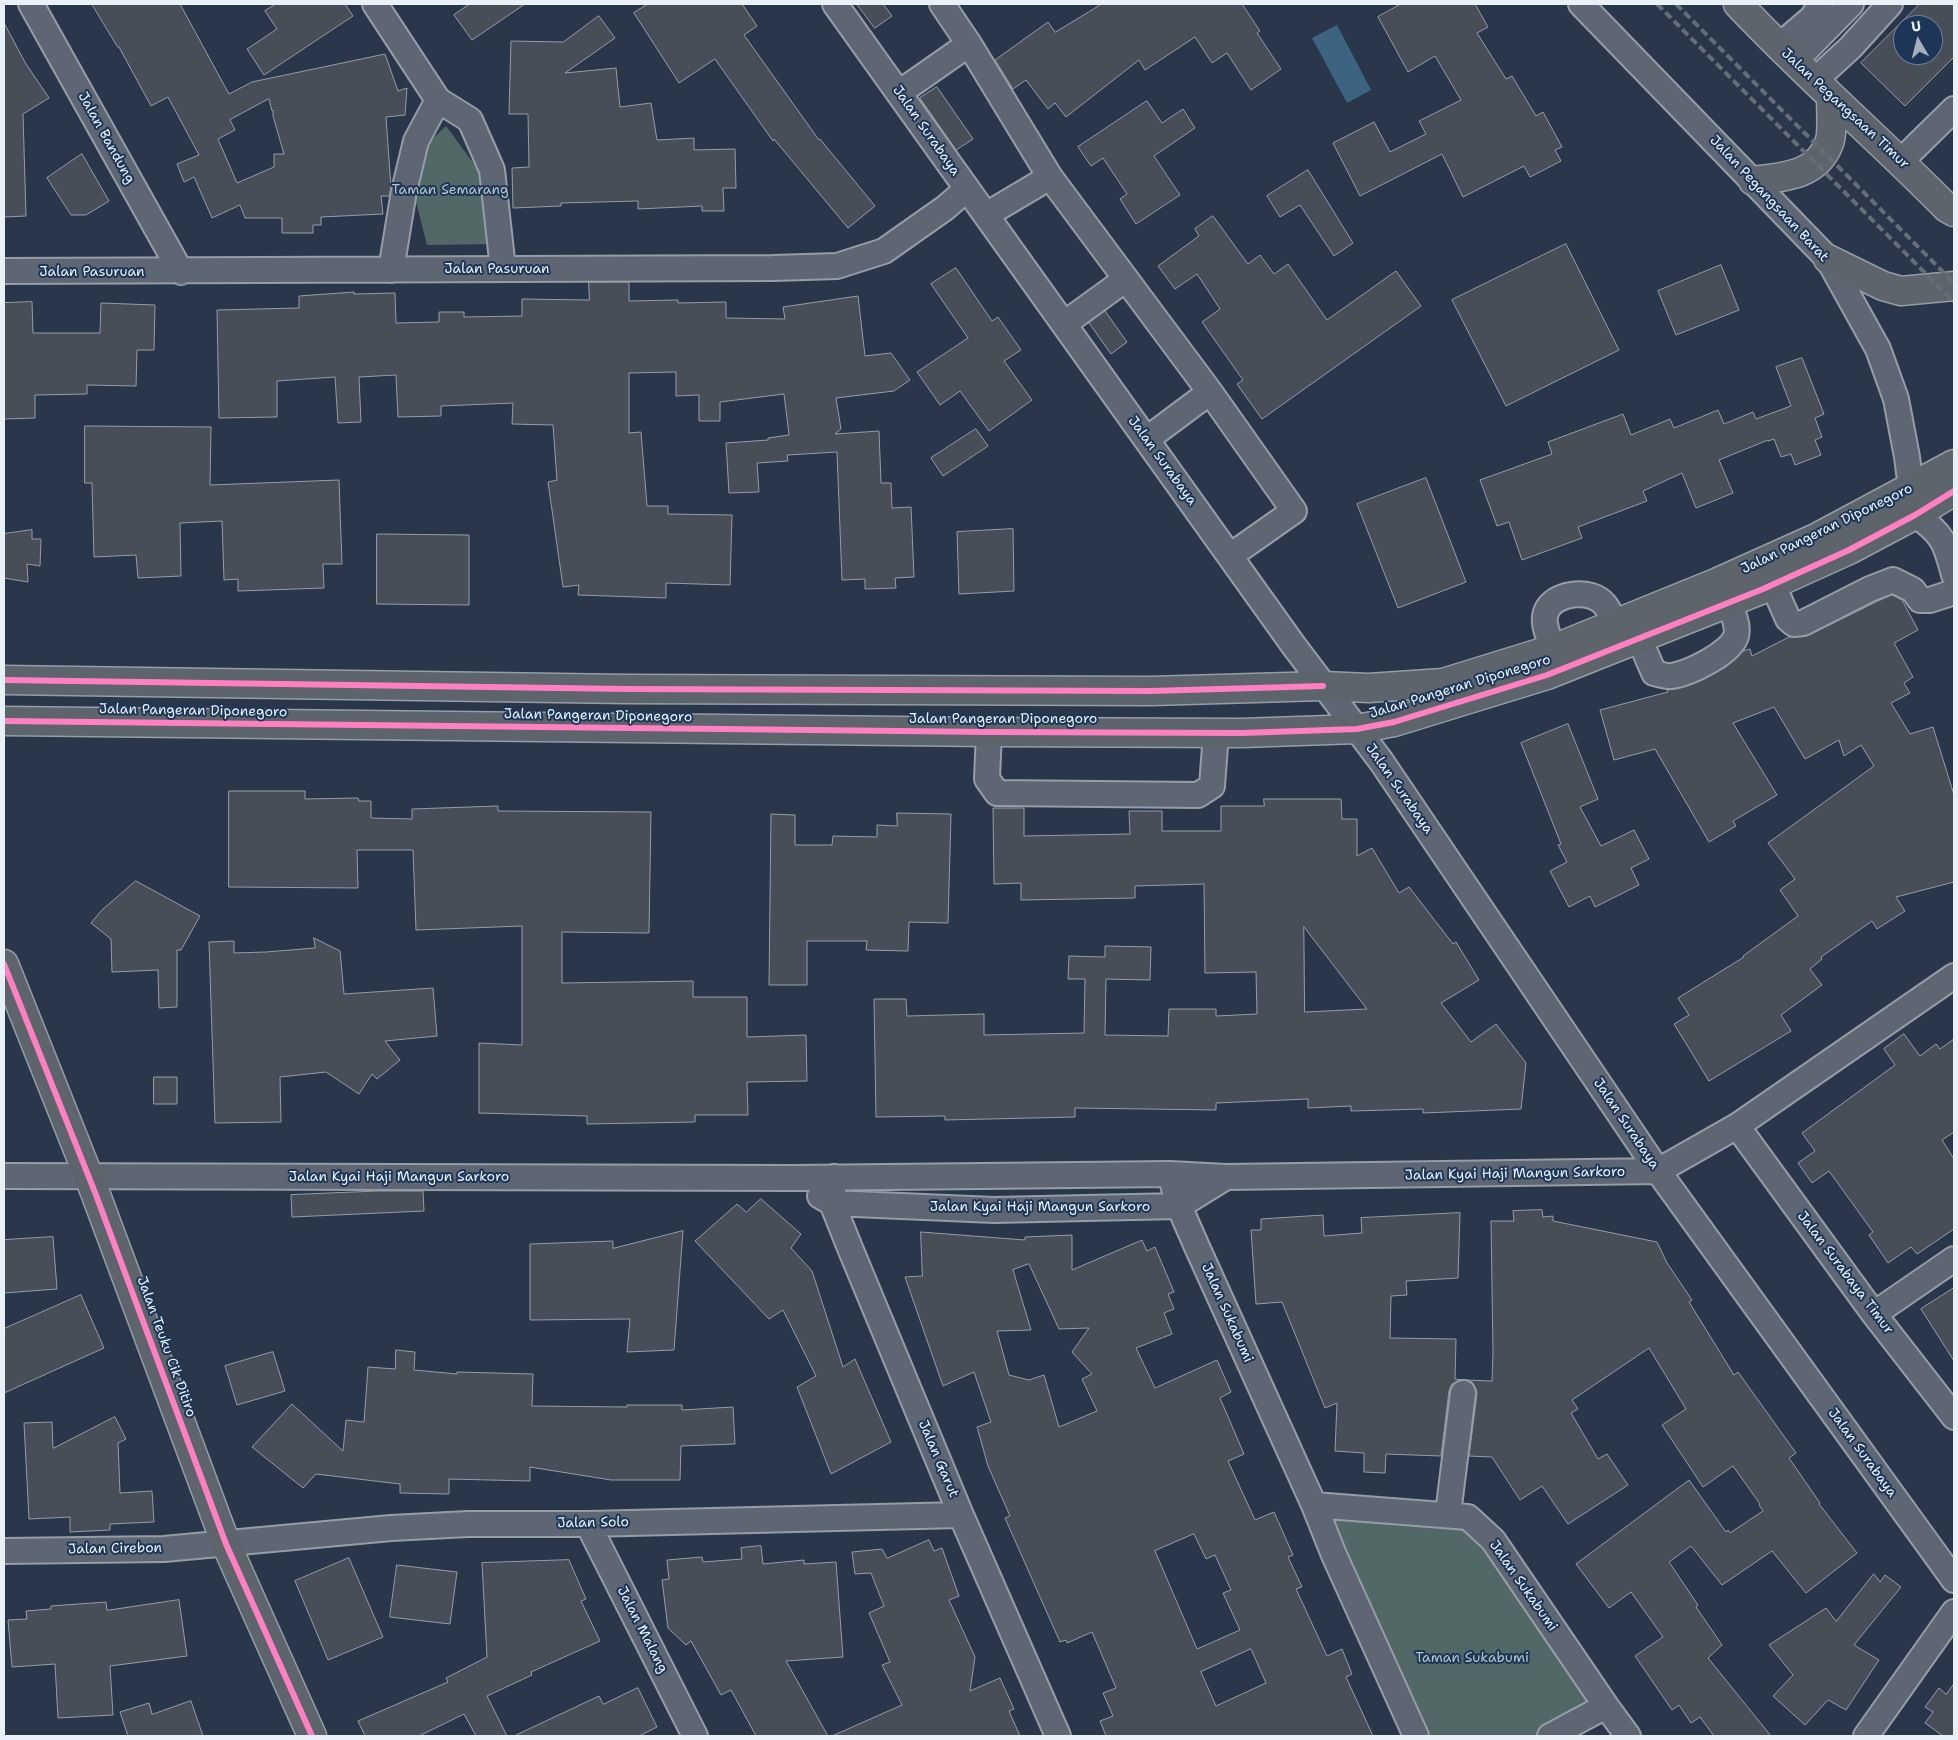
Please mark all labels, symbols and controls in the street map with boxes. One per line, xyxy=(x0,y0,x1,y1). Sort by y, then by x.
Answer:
north arrow xyxy=(1893,15,1943,65)
text: U xyxy=(1910,17,1922,36)
street label: Jalan Pegangsaan Timur xyxy=(1778,45,1912,173)
street label: Jalan Surabaya xyxy=(889,83,963,179)
street label: Jalan Bandung xyxy=(74,89,138,187)
street label: Jalan Pegangsaan Barat xyxy=(1706,132,1832,266)
park label: Taman Semarang xyxy=(391,182,509,198)
street label: Jalan Pasuruan xyxy=(444,261,550,277)
street label: Jalan Pasuruan xyxy=(39,264,145,280)
street label: Jalan Surabaya xyxy=(1124,413,1200,509)
street label: Jalan Pangeran Diponegoro xyxy=(1739,480,1915,578)
street label: Jalan Pangeran Diponegoro xyxy=(1367,651,1553,723)
street label: Jalan Pangeran Diponegoro xyxy=(99,701,287,721)
street label: Jalan Pangeran Diponegoro xyxy=(504,706,692,726)
street label: Jalan Pangeran Diponegoro xyxy=(909,711,1097,727)
street label: Jalan Surabaya xyxy=(1362,741,1436,837)
street label: Jalan Surabaya xyxy=(1589,1075,1663,1173)
street label: Jalan Kyai Haji Mangun Sarkoro xyxy=(1405,1164,1625,1184)
street label: Jalan Kyai Haji Mangun Sarkoro xyxy=(289,1169,509,1185)
street label: Jalan Kyai Haji Mangun Sarkoro xyxy=(930,1199,1150,1215)
street label: Jalan Surabaya Timur xyxy=(1793,1208,1897,1338)
street label: Jalan Sukabumi xyxy=(1198,1261,1256,1365)
street label: Jalan Teuku Cik Ditiro xyxy=(133,1274,199,1420)
street label: Jalan Surabaya xyxy=(1824,1405,1900,1501)
street label: Jalan Garut xyxy=(914,1418,962,1500)
street label: Jalan Solo xyxy=(557,1514,629,1532)
street label: Jalan Sukabumi xyxy=(1485,1537,1561,1635)
street label: Jalan Cirebon xyxy=(68,1540,162,1558)
street label: Jalan Malang xyxy=(613,1584,671,1676)
park label: Taman Sukabumi xyxy=(1415,1650,1529,1666)

